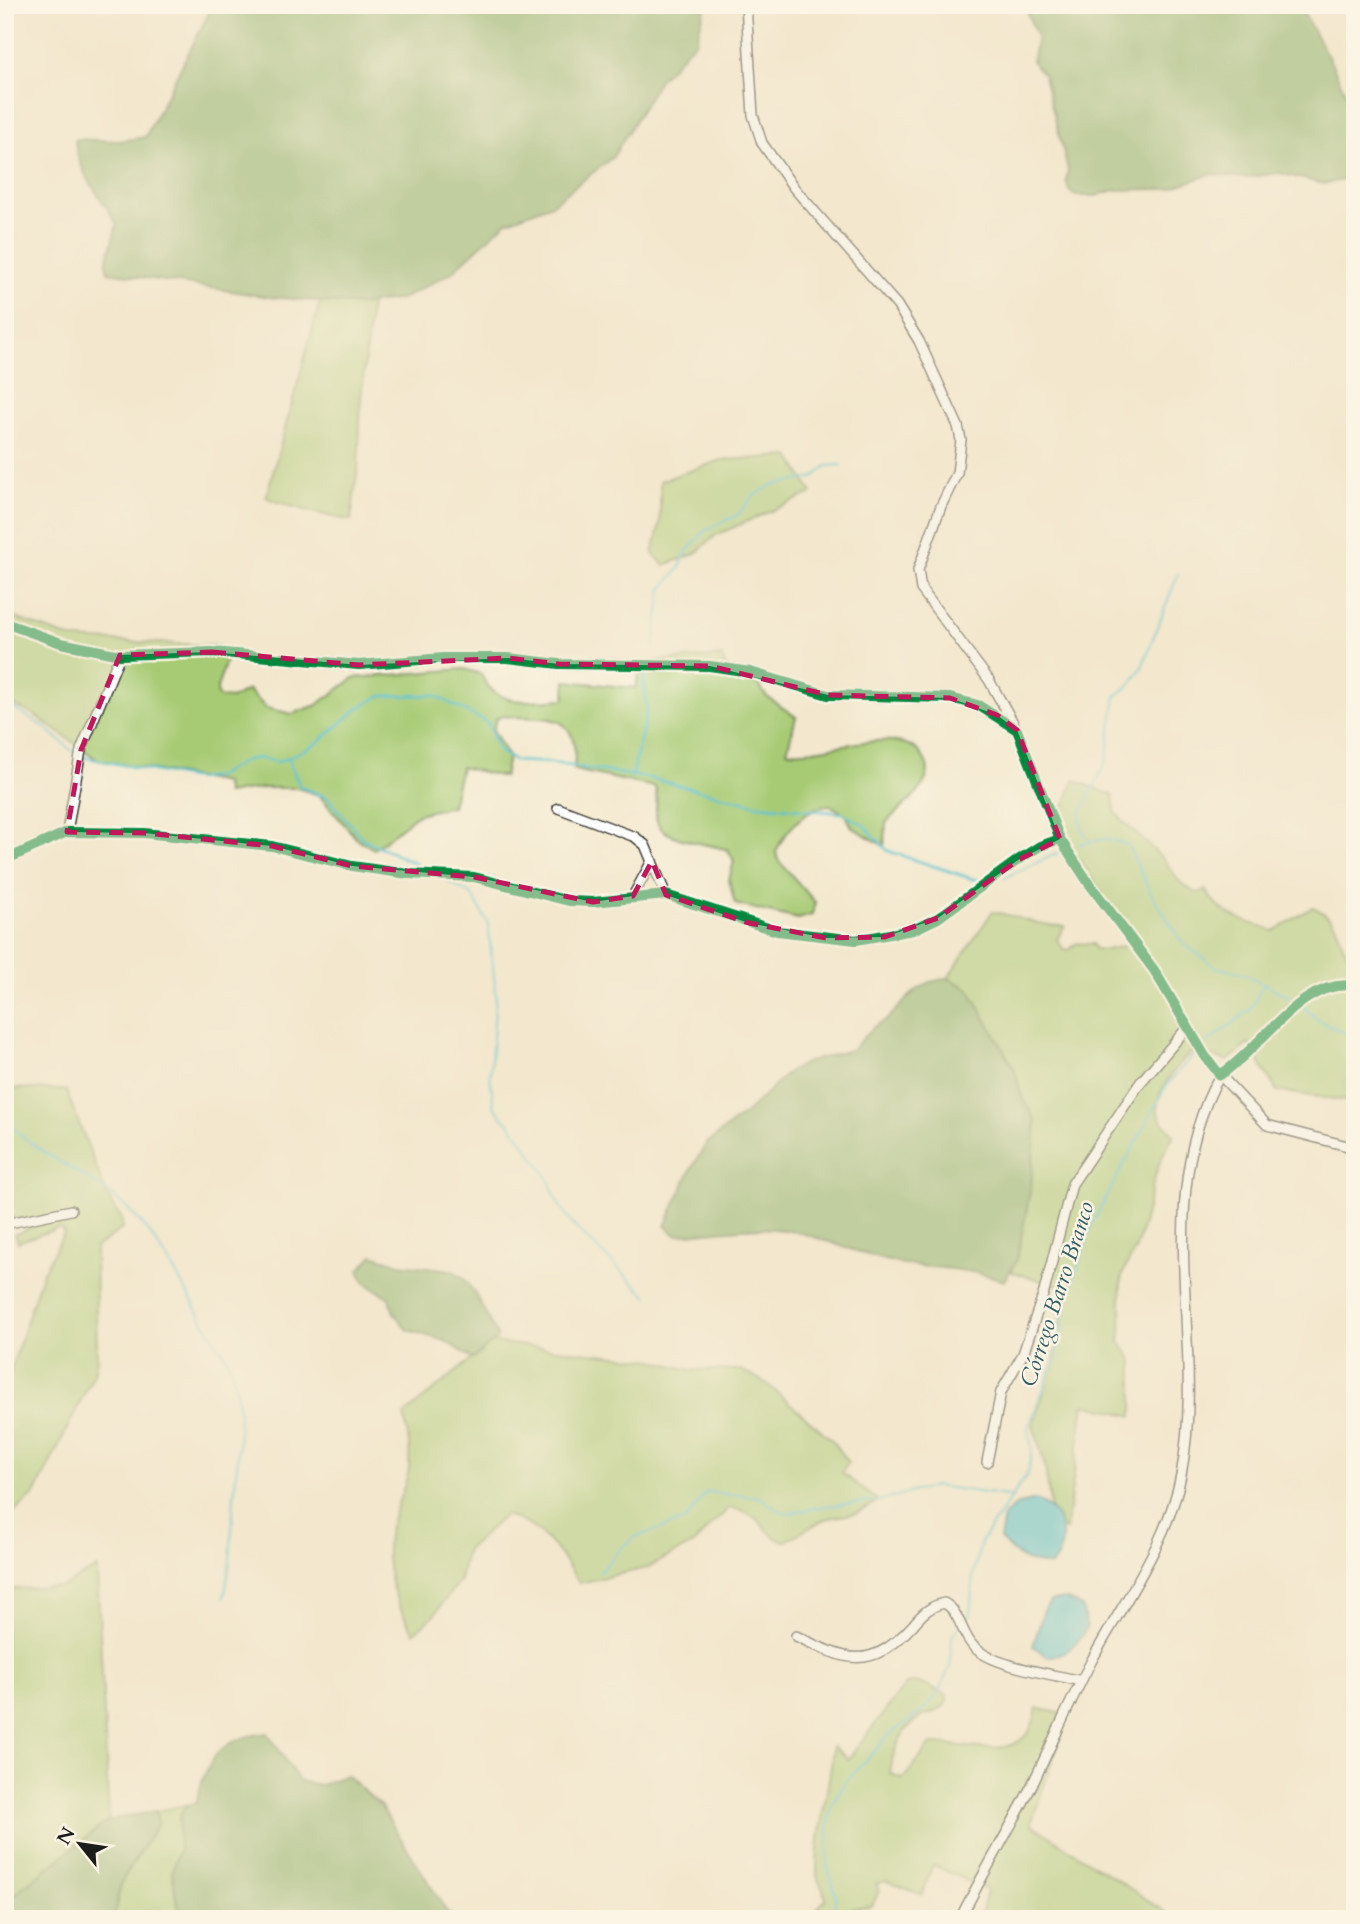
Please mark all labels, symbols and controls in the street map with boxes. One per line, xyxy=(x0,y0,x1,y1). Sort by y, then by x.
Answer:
water label: Córrego Barro Branco xyxy=(1012,1197,1102,1390)
north arrow xyxy=(46,1808,116,1878)
text: N xyxy=(51,1822,82,1850)

